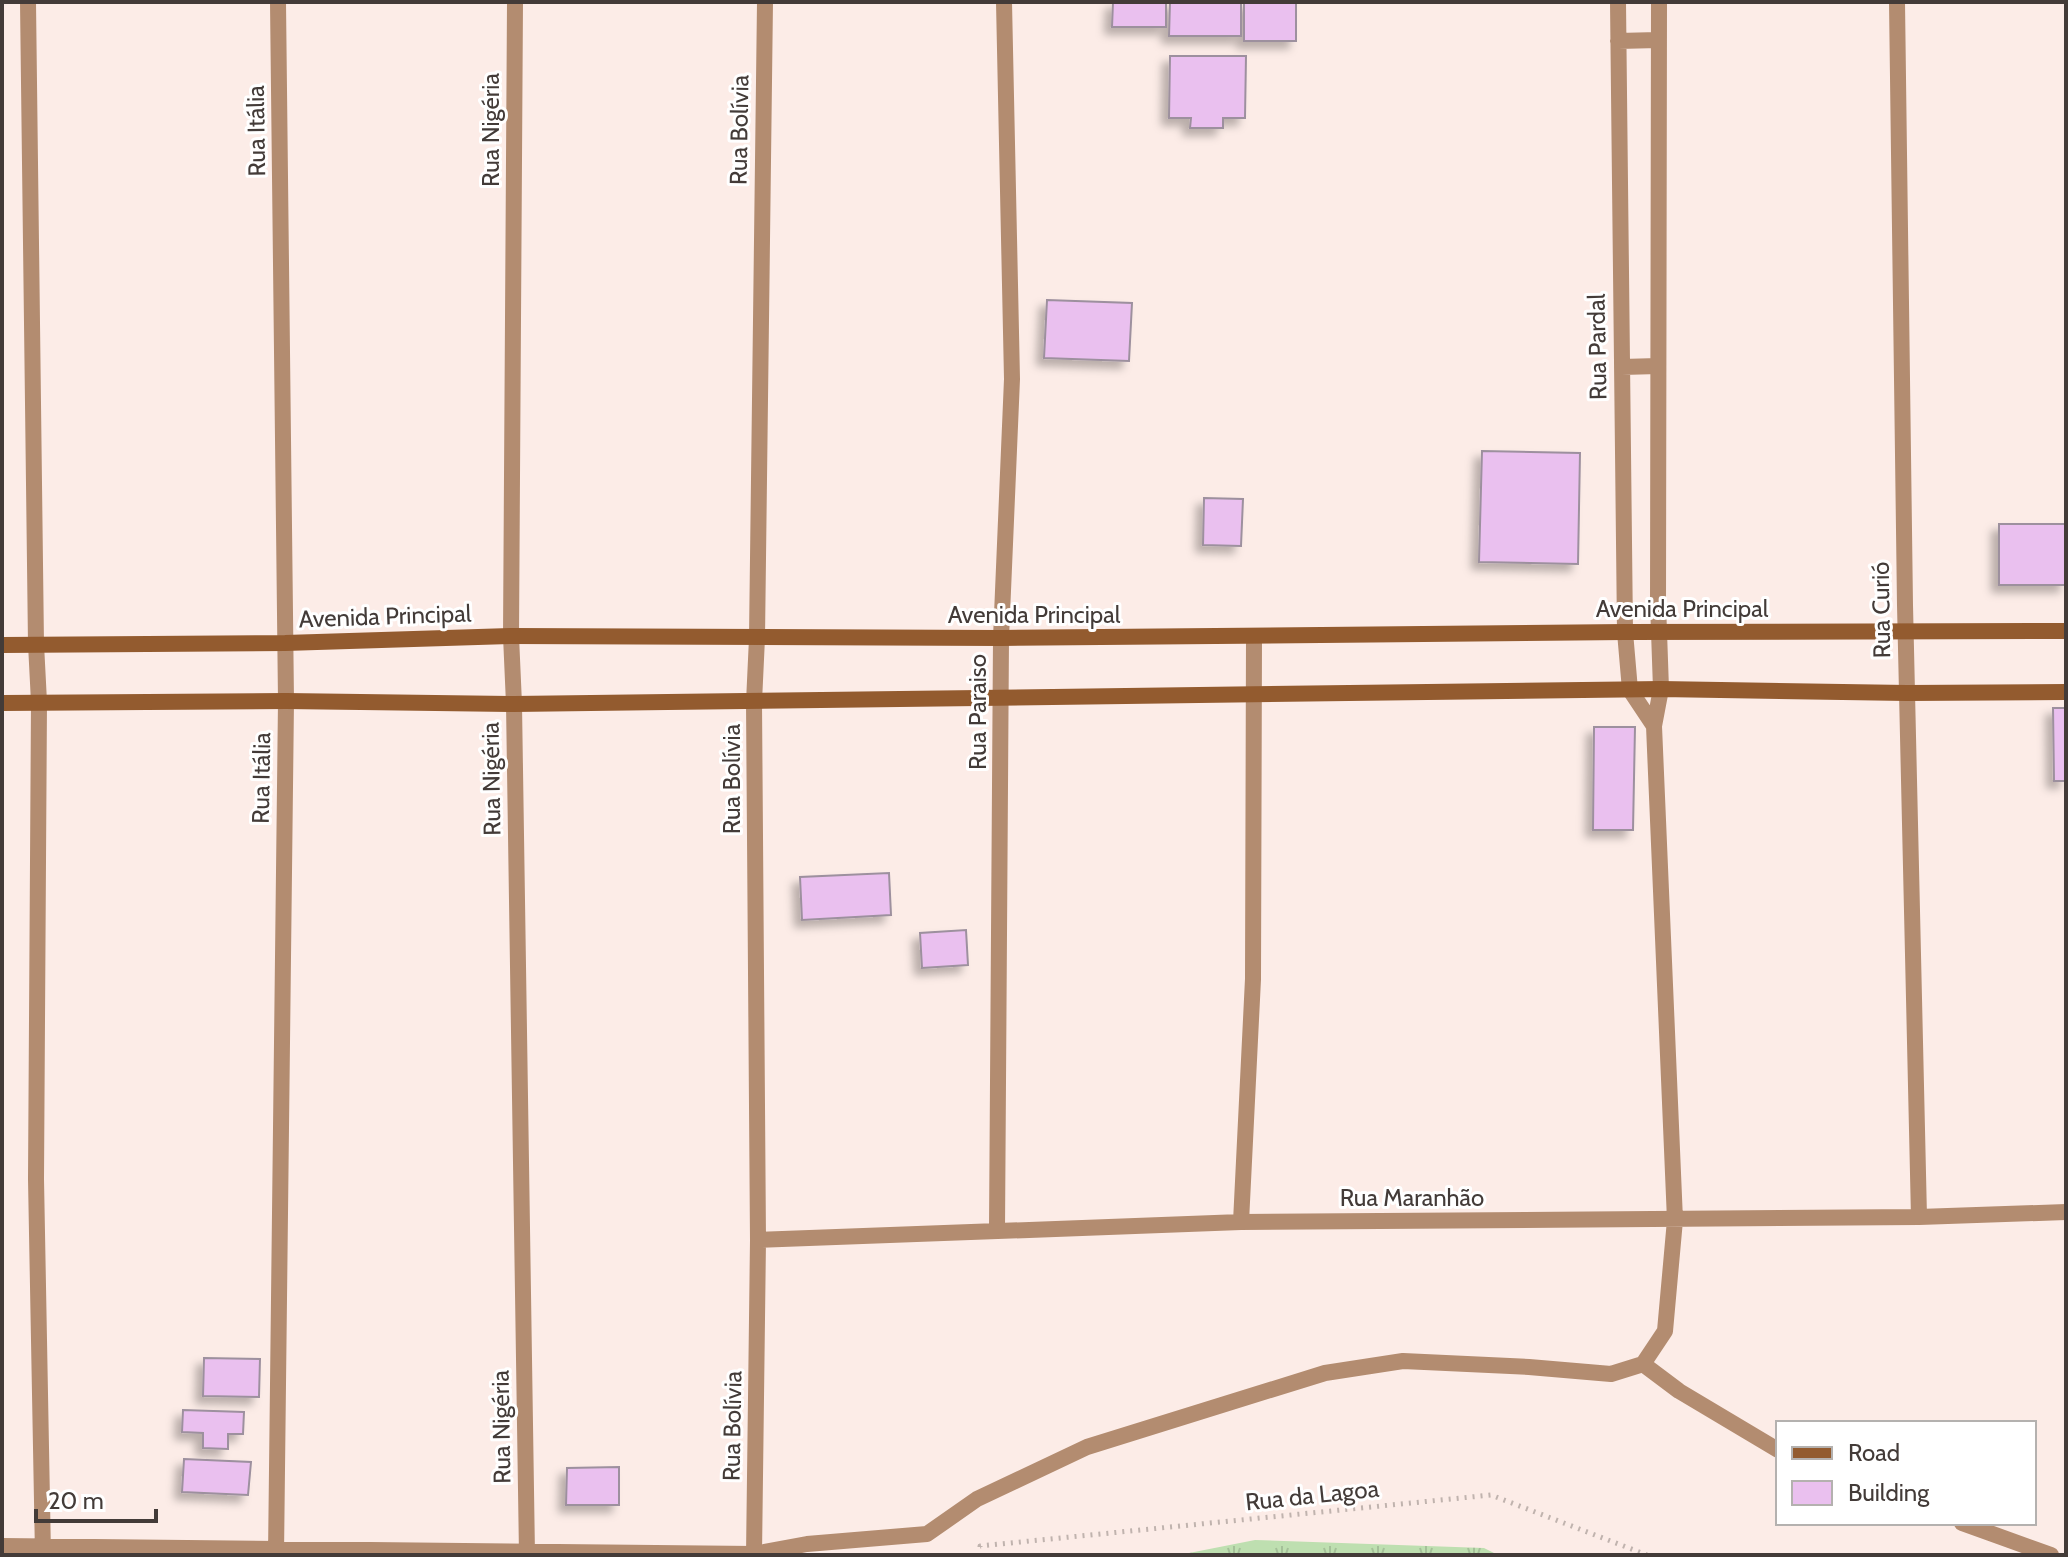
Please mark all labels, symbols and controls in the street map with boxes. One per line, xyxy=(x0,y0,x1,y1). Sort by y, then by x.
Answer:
street label: Rua Nigéria xyxy=(476,73,505,187)
street label: Rua Bolívia xyxy=(724,74,754,185)
street label: Rua Itália xyxy=(241,85,271,177)
street label: Rua Pardal xyxy=(1582,293,1612,400)
street label: Rua Curió xyxy=(1866,561,1896,659)
street label: Avenida Principal xyxy=(1596,594,1769,623)
street label: Avenida Principal xyxy=(298,598,472,634)
street label: Avenida Principal xyxy=(948,600,1121,629)
street label: Rua Paraiso xyxy=(963,654,992,770)
street label: Rua Nigéria xyxy=(476,721,506,836)
street label: Rua Bolívia xyxy=(717,723,746,834)
street label: Rua Itália xyxy=(246,732,276,824)
street label: Rua Maranhão xyxy=(1340,1183,1484,1212)
street label: Rua Nigéria xyxy=(486,1369,516,1484)
street label: Rua Bolívia xyxy=(717,1370,747,1481)
legend xyxy=(1776,1421,2036,1525)
text: Road xyxy=(1848,1438,1900,1467)
scale bar xyxy=(36,1473,156,1523)
street label: Rua da Lagoa xyxy=(1244,1474,1381,1516)
text: Building xyxy=(1848,1478,1930,1507)
text: 20 m xyxy=(48,1486,104,1515)

